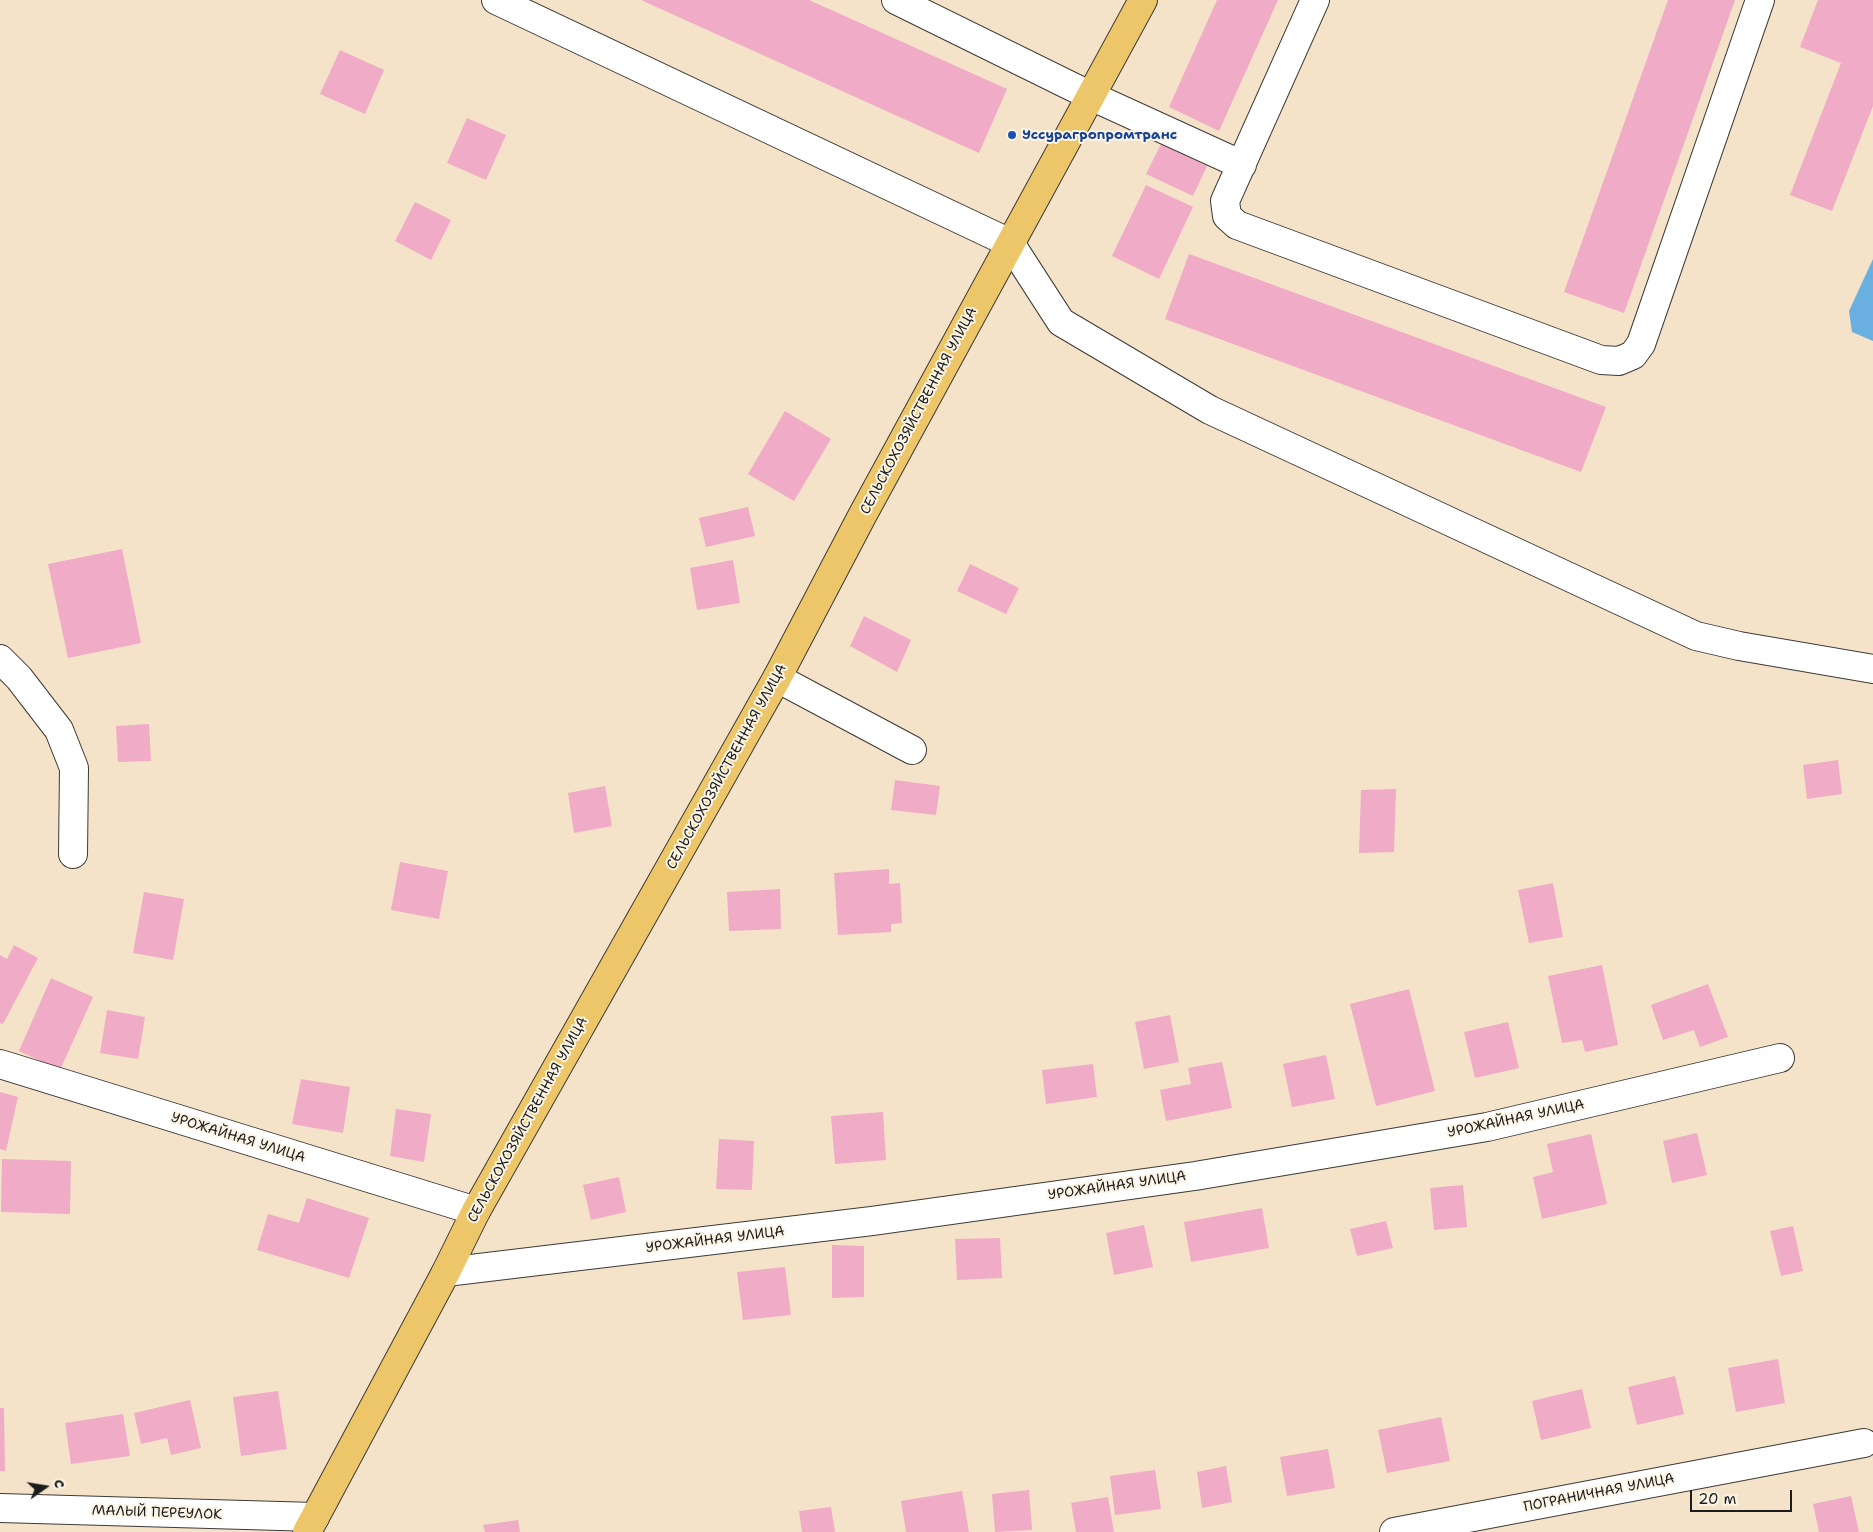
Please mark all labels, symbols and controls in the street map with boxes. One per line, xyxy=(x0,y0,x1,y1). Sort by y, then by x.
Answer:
place label: Уссурагропромтранс xyxy=(1022,127,1177,143)
marker: Уссурагропромтранс xyxy=(1006,129,1018,141)
street label: СЕЛЬСКОХОЗЯЙСТВЕННАЯ УЛИЦА xyxy=(857,305,981,517)
street label: СЕЛЬСКОХОЗЯЙСТВЕННАЯ УЛИЦА xyxy=(663,661,791,873)
street label: СЕЛЬСКОХОЗЯЙСТВЕННАЯ УЛИЦА xyxy=(464,1014,592,1226)
street label: УРОЖАЙНАЯ УЛИЦА xyxy=(1446,1096,1586,1142)
street label: УРОЖАЙНАЯ УЛИЦА xyxy=(169,1110,307,1166)
street label: УРОЖАЙНАЯ УЛИЦА xyxy=(1047,1168,1187,1204)
street label: УРОЖАЙНАЯ УЛИЦА xyxy=(645,1223,785,1257)
north arrow xyxy=(20,1462,70,1512)
street label: ПОГРАНИЧНАЯ УЛИЦА xyxy=(1522,1470,1676,1516)
text: С xyxy=(50,1477,69,1490)
scale bar xyxy=(1693,1480,1796,1512)
text: 20 m xyxy=(1698,1489,1737,1509)
street label: МАЛЫЙ ПЕРЕУЛОК xyxy=(91,1502,223,1524)

